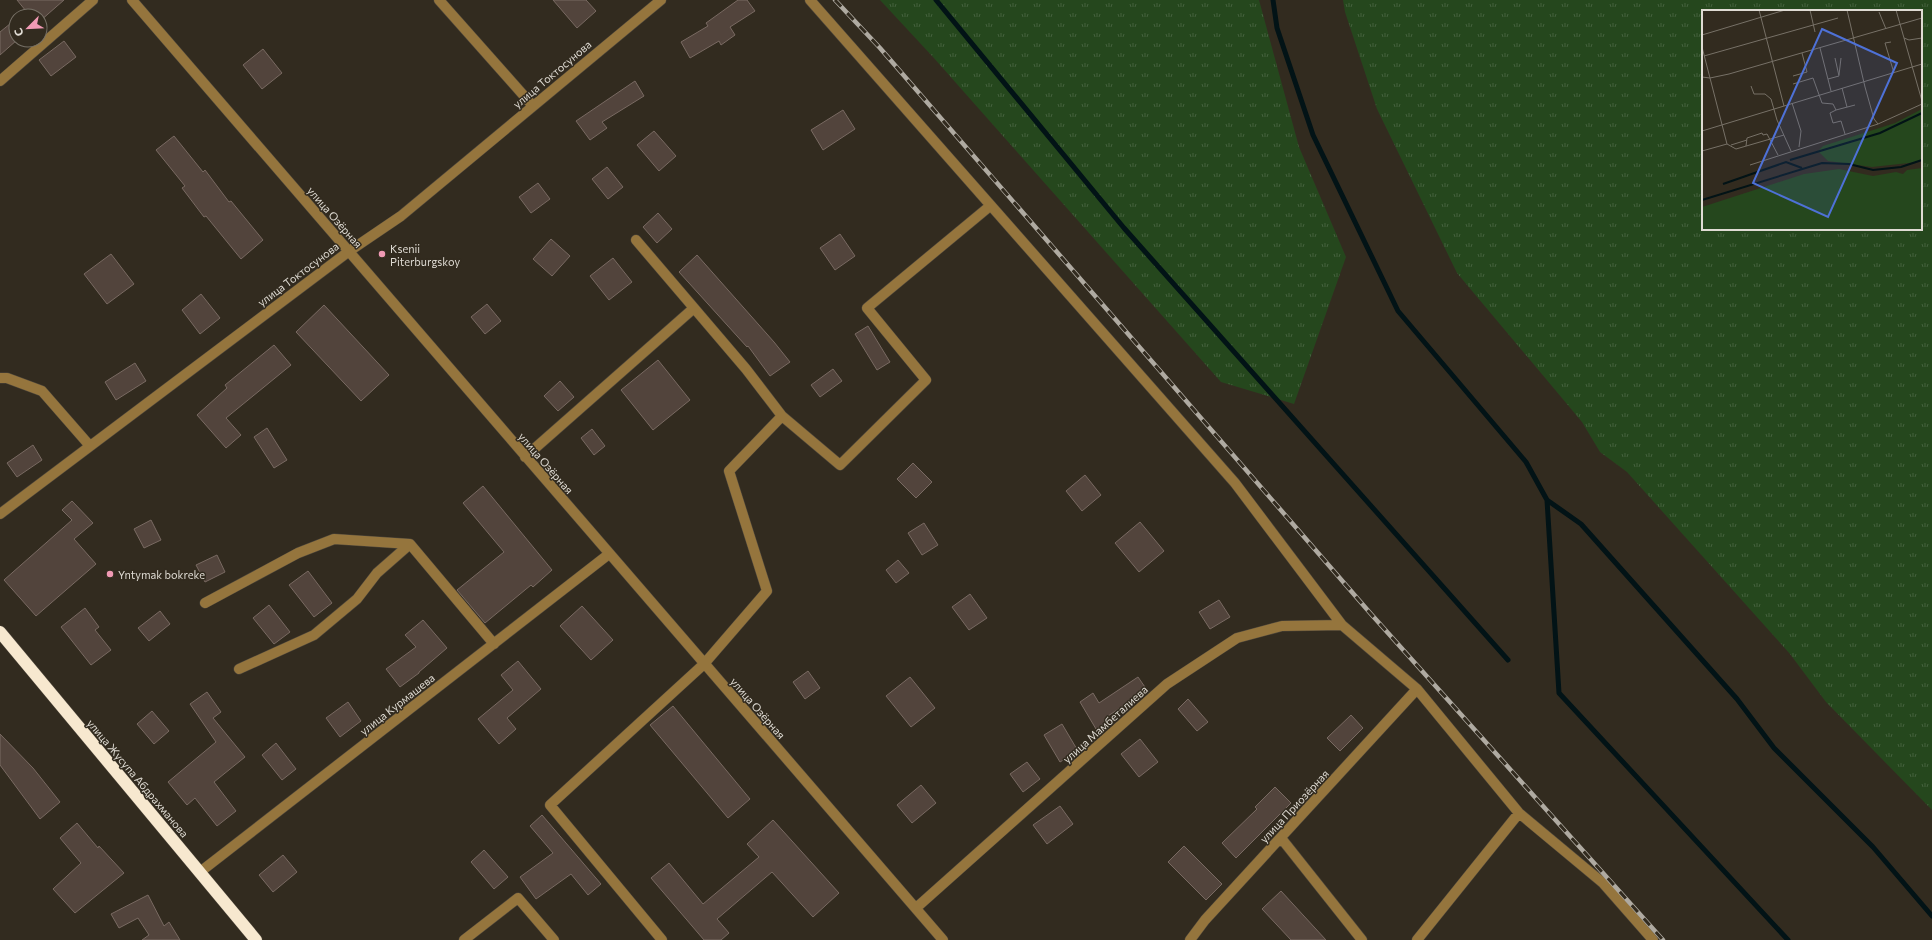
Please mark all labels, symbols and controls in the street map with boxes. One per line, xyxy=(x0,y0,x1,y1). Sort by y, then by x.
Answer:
north arrow xyxy=(8,8,48,48)
inset map xyxy=(1702,10,1922,230)
text: С xyxy=(11,26,26,38)
street label: улица Токтосунова xyxy=(510,38,594,110)
street label: улица Озёрная xyxy=(305,184,365,250)
street label: улица Токтосунова xyxy=(255,239,341,309)
place label: Ksenii Piterburgskoy xyxy=(390,242,460,268)
marker: Ksenii Piterburgskoy xyxy=(377,249,387,259)
street label: улица Озёрная xyxy=(516,430,576,496)
place label: Yntymak bokreke xyxy=(118,568,205,581)
marker: Yntymak bokreke xyxy=(105,569,115,579)
street label: улица Курмашева xyxy=(357,671,437,737)
street label: улица Озёрная xyxy=(728,675,788,741)
street label: улица Мамбеталиева xyxy=(1060,683,1150,765)
street label: улица Жусупа Абдрахманова xyxy=(85,716,191,840)
street label: улица Приозёрная xyxy=(1257,767,1331,845)

